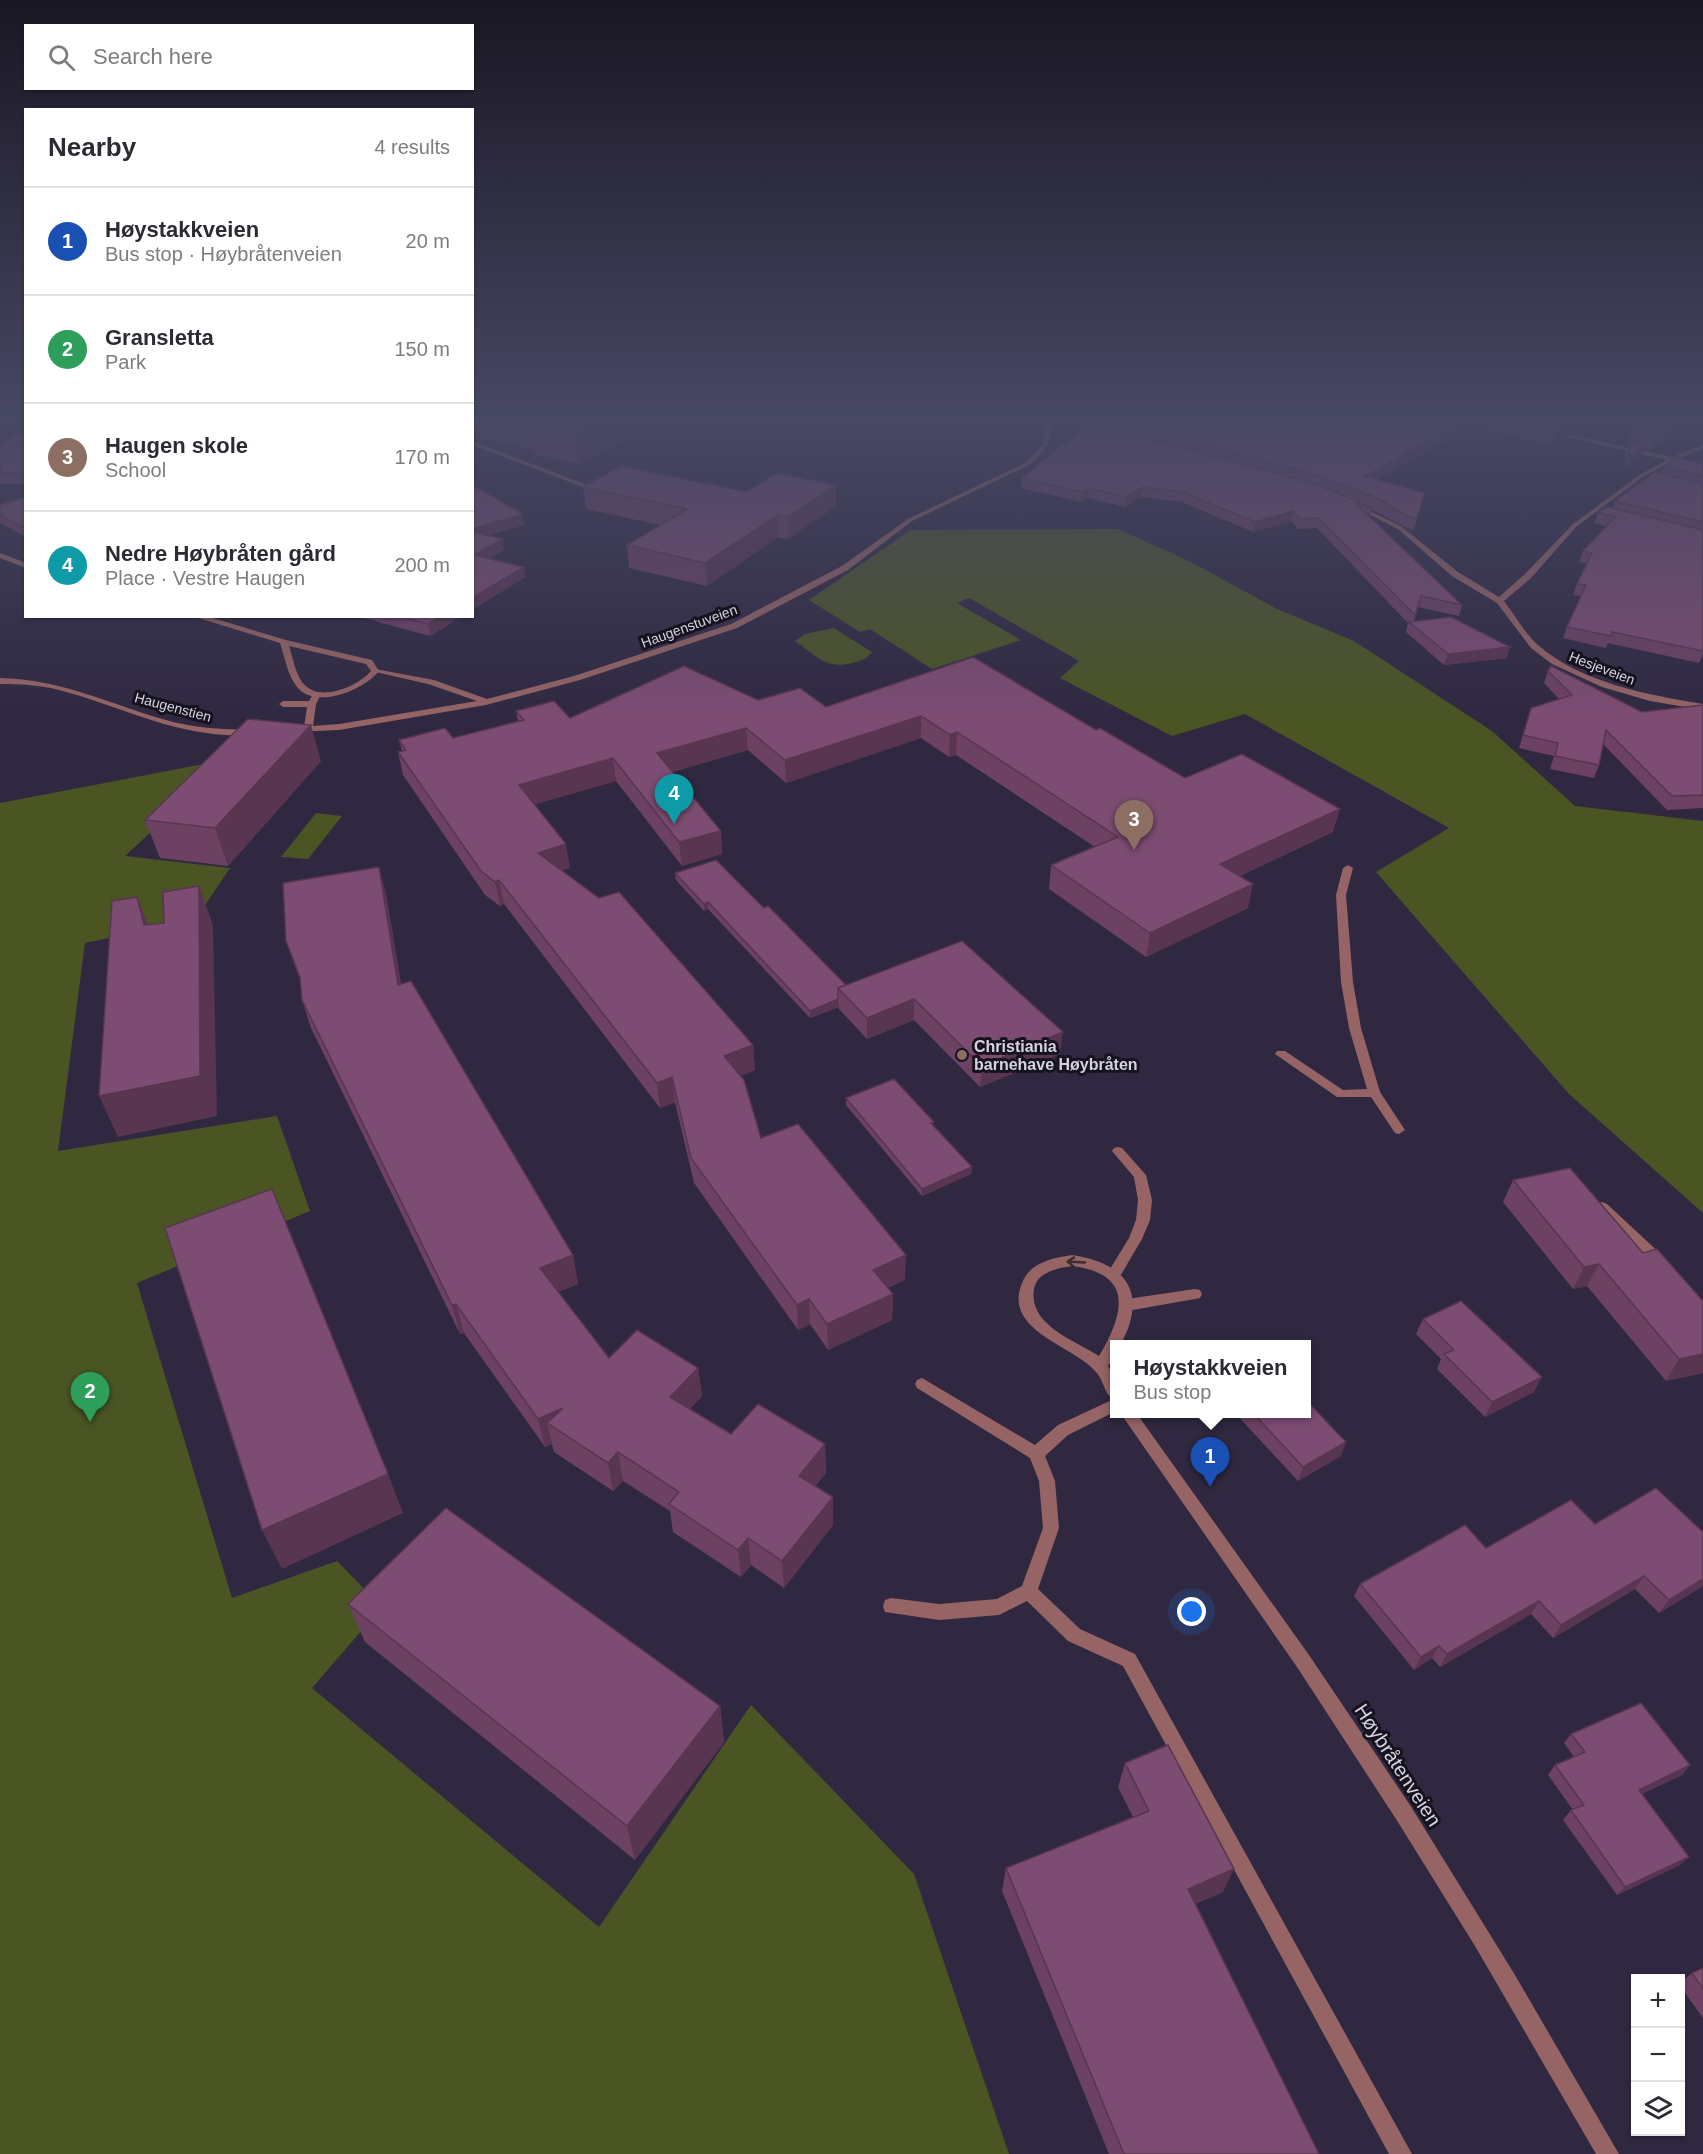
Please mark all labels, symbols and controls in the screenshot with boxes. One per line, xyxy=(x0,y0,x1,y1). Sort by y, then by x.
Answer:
search box xyxy=(24,24,474,90)
icon: search xyxy=(45,41,78,74)
text: Search here xyxy=(93,44,213,69)
text: Nearby xyxy=(48,132,136,162)
text: 4 results xyxy=(374,136,450,158)
text: Høystakkveien xyxy=(105,217,259,242)
text: 1 xyxy=(62,230,73,252)
text: 20 m xyxy=(406,230,450,252)
text: Bus stop · Høybråtenveien xyxy=(105,243,342,265)
text: Gransletta xyxy=(105,325,214,350)
text: 2 xyxy=(62,338,73,360)
text: 150 m xyxy=(394,338,450,360)
text: Park xyxy=(105,351,146,373)
text: Haugen skole xyxy=(105,433,248,458)
text: 3 xyxy=(62,446,73,468)
text: 170 m xyxy=(394,446,450,468)
text: School xyxy=(105,459,166,481)
text: Nedre Høybråten gård xyxy=(105,541,336,566)
text: 4 xyxy=(62,554,73,576)
text: 200 m xyxy=(394,554,450,576)
text: Place · Vestre Haugen xyxy=(105,567,305,589)
street label: Haugenstuveien xyxy=(639,601,739,651)
street label: Hesjeveien xyxy=(1567,648,1637,688)
street label: Haugenstien xyxy=(133,689,213,725)
pin: 4 xyxy=(654,774,694,824)
pin: 3 xyxy=(1114,800,1154,850)
place label: Christiania barnehave Høybråten xyxy=(974,1038,1138,1073)
marker: Christiania barnehave Høybråten xyxy=(955,1048,969,1062)
one-way arrow xyxy=(1067,1256,1087,1267)
popup xyxy=(1110,1340,1311,1418)
text: Høystakkveien xyxy=(1133,1355,1288,1380)
pin: 2 xyxy=(70,1372,110,1422)
text: Bus stop xyxy=(1133,1381,1211,1403)
pin: 1 xyxy=(1190,1438,1230,1487)
your location xyxy=(1177,1597,1206,1626)
street label: Høybråtenveien xyxy=(1350,1700,1446,1830)
map controls xyxy=(1631,1974,1685,2136)
button: + xyxy=(1631,1974,1685,2028)
button: − xyxy=(1631,2028,1685,2082)
button: layers xyxy=(1631,2082,1685,2136)

